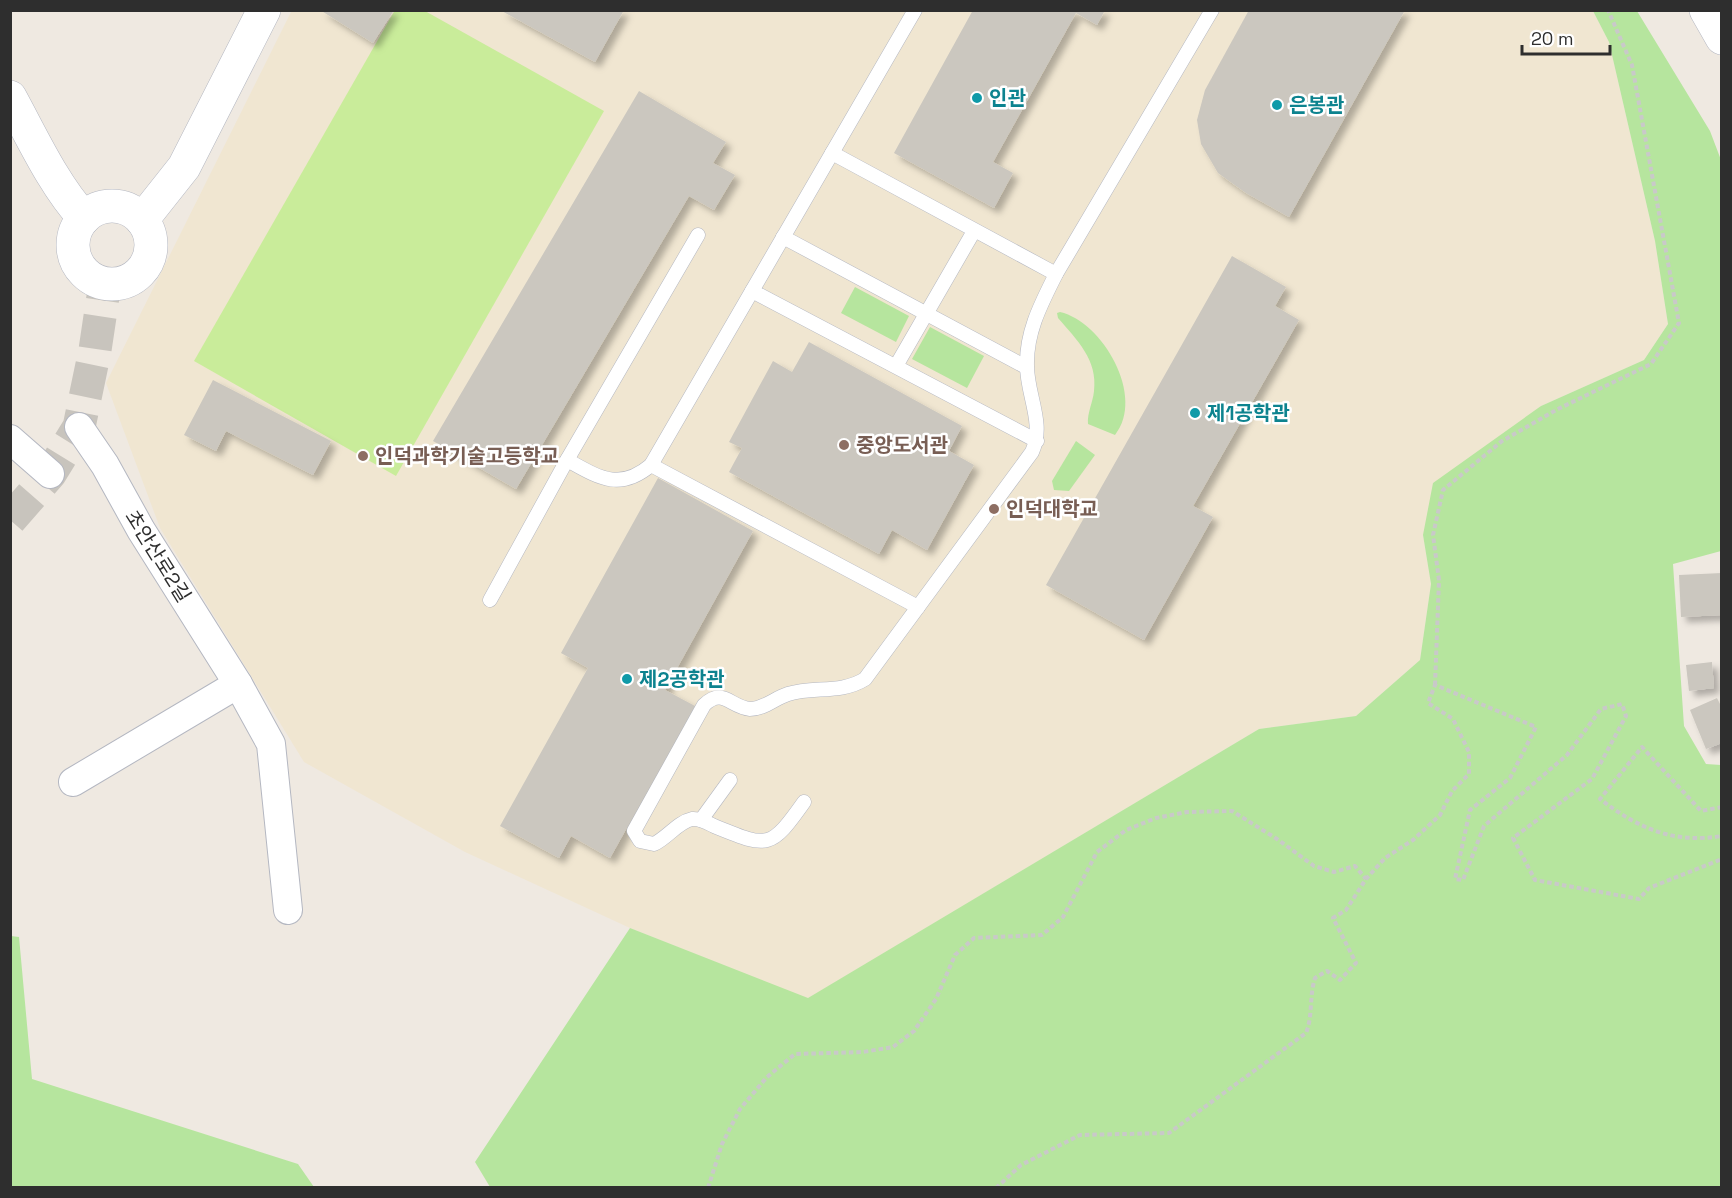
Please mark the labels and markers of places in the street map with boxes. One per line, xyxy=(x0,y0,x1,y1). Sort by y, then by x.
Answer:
place label: 인관 xyxy=(989,85,1026,111)
marker: 인관 xyxy=(970,91,984,105)
place label: 은봉관 xyxy=(1289,92,1345,118)
marker: 은봉관 xyxy=(1270,98,1284,112)
place label: 제1공학관 xyxy=(1207,400,1290,426)
marker: 제1공학관 xyxy=(1188,406,1202,420)
place label: 중앙도서관 xyxy=(856,432,949,458)
marker: 중앙도서관 xyxy=(837,438,851,452)
place label: 인덕과학기술고등학교 xyxy=(375,443,559,469)
marker: 인덕과학기술고등학교 xyxy=(356,449,370,463)
place label: 인덕대학교 xyxy=(1006,496,1098,522)
marker: 인덕대학교 xyxy=(987,502,1001,516)
place label: 제2공학관 xyxy=(639,666,725,692)
marker: 제2공학관 xyxy=(620,672,634,686)

